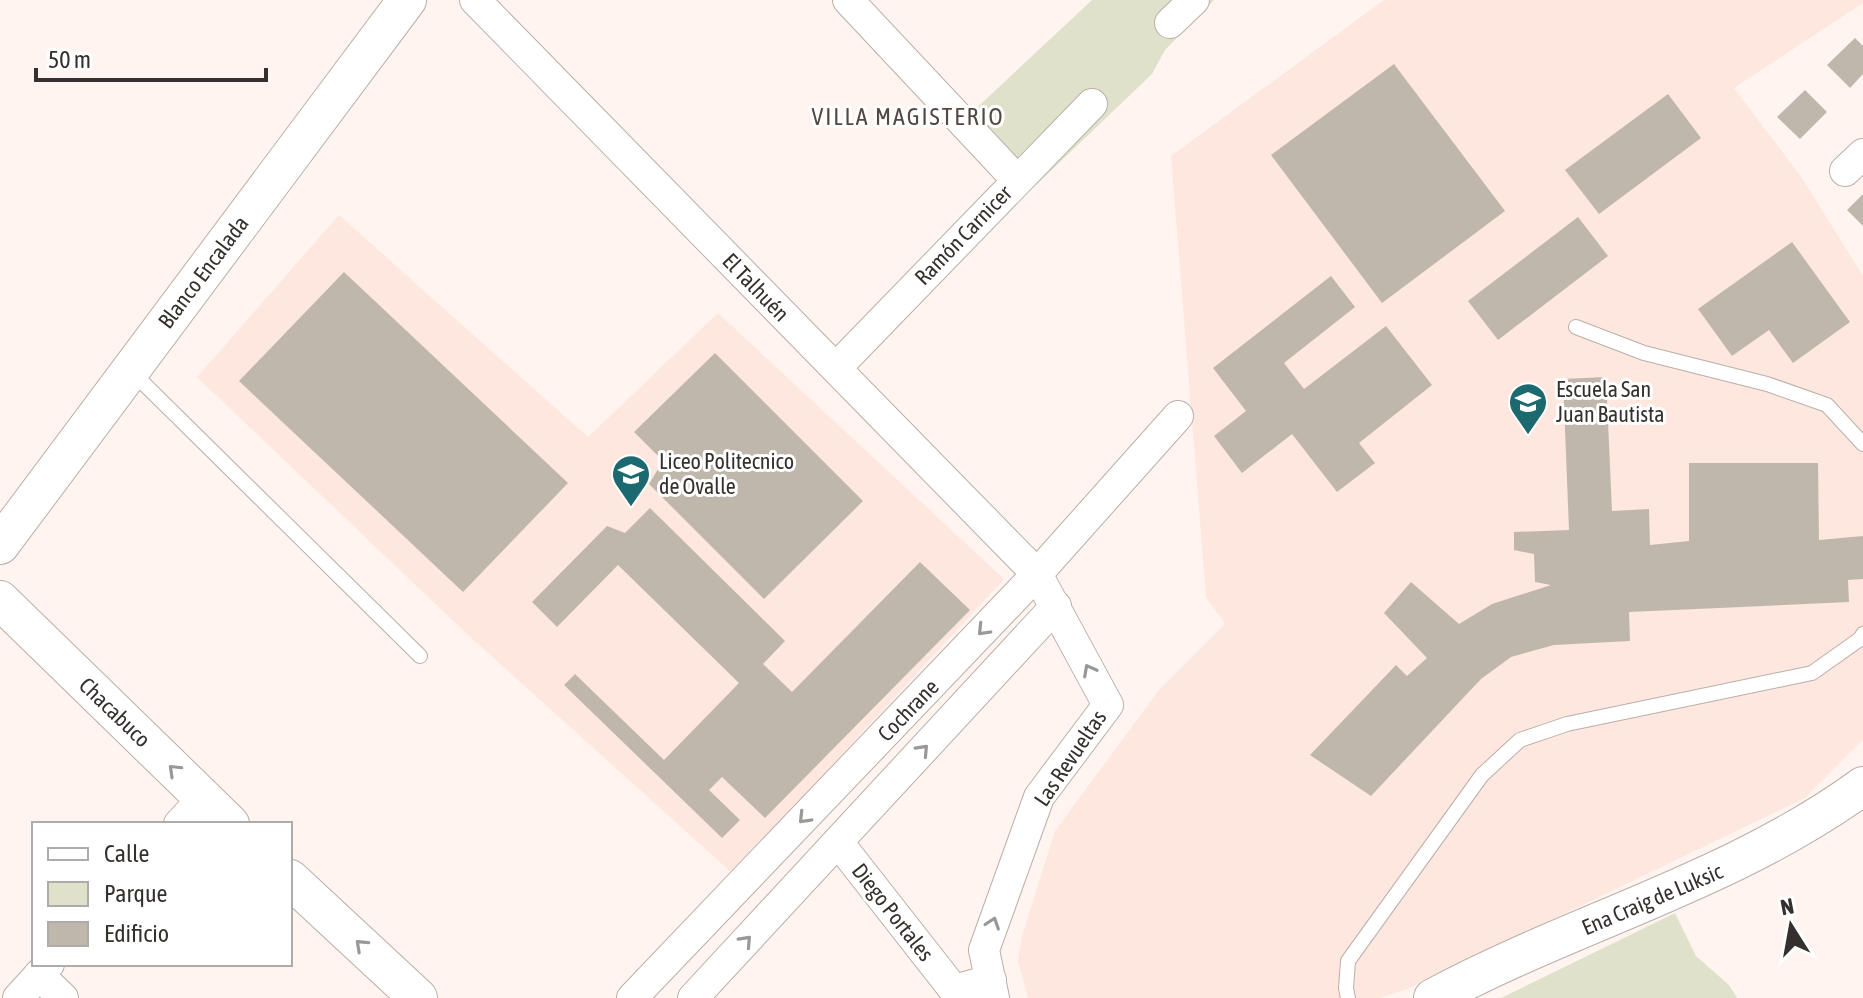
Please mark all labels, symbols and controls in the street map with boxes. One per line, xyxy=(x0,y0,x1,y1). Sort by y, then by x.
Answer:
scale bar xyxy=(36,32,266,82)
text: 50 m xyxy=(48,46,91,73)
district label: VILLA MAGISTERIO xyxy=(811,103,1005,130)
street label: Ramón Carnicer xyxy=(909,180,1017,290)
street label: Blanco Encalada xyxy=(152,211,254,333)
street label: El Talhuén xyxy=(717,248,795,326)
place label: Escuela San Juan Bautista xyxy=(1556,376,1665,427)
school or university icon: Escuela San Juan Bautista xyxy=(1507,381,1549,436)
place label: Liceo Politecnico de Ovalle xyxy=(659,448,794,499)
school or university icon: Liceo Politecnico de Ovalle xyxy=(610,453,652,508)
one-way arrow xyxy=(978,621,993,635)
one-way arrow xyxy=(1084,664,1099,678)
street label: Chacabuco xyxy=(74,672,156,752)
street label: Cochrane xyxy=(872,674,944,746)
street label: Las Revueltas xyxy=(1028,705,1112,811)
one-way arrow xyxy=(913,745,928,759)
one-way arrow xyxy=(169,765,183,779)
one-way arrow xyxy=(798,809,813,823)
legend xyxy=(32,822,292,966)
text: Calle xyxy=(104,840,149,867)
street label: Ena Craig de Luksic xyxy=(1578,857,1727,940)
street label: Diego Portales xyxy=(847,858,939,966)
text: Parque xyxy=(104,880,167,907)
north arrow xyxy=(1751,886,1831,966)
text: N xyxy=(1778,892,1796,920)
one-way arrow xyxy=(984,917,1000,931)
text: Edificio xyxy=(104,920,169,947)
one-way arrow xyxy=(737,936,752,950)
one-way arrow xyxy=(355,940,370,954)

